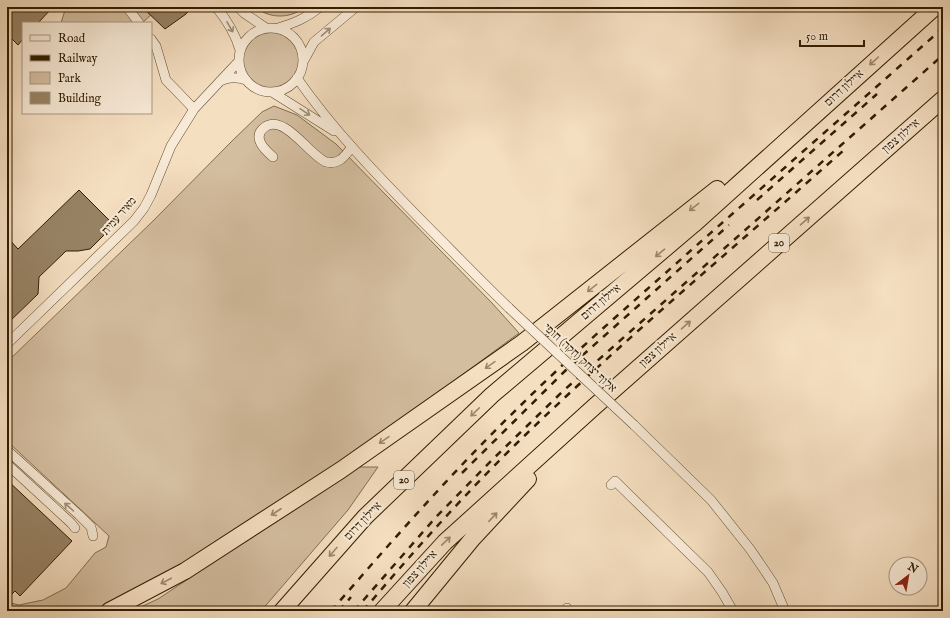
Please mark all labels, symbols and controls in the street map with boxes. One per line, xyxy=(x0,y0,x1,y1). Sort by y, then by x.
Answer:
one-way arrow xyxy=(227,21,235,33)
legend xyxy=(22,22,152,114)
scale bar xyxy=(800,22,864,48)
one-way arrow xyxy=(321,27,331,36)
text: 50 m xyxy=(806,29,828,44)
text: Road xyxy=(58,31,86,46)
text: Railway xyxy=(58,51,97,66)
one-way arrow xyxy=(869,56,879,66)
street label: איילון דרום xyxy=(821,66,867,110)
text: Park xyxy=(58,71,81,86)
text: Building xyxy=(58,91,102,106)
one-way arrow xyxy=(300,108,311,116)
street label: איילון צפון xyxy=(879,116,923,156)
street label: מאיר עמית xyxy=(98,194,140,238)
one-way arrow xyxy=(689,203,700,212)
one-way arrow xyxy=(800,216,810,225)
road number: 20 xyxy=(769,234,789,252)
one-way arrow xyxy=(654,248,665,257)
street label: איילון דרום xyxy=(578,281,624,323)
one-way arrow xyxy=(587,283,598,292)
street label: אלוף יצחק (חקה) חופי xyxy=(540,320,620,396)
one-way arrow xyxy=(681,321,692,330)
street label: איילון צפון xyxy=(636,329,680,371)
one-way arrow xyxy=(485,361,496,369)
one-way arrow xyxy=(470,407,480,417)
one-way arrow xyxy=(378,436,389,444)
road number: 20 xyxy=(394,471,414,489)
street label: איילון דרום xyxy=(341,498,385,544)
one-way arrow xyxy=(64,502,75,511)
one-way arrow xyxy=(270,508,281,516)
one-way arrow xyxy=(488,512,497,523)
one-way arrow xyxy=(441,536,451,546)
one-way arrow xyxy=(329,547,338,558)
street label: איילון צפון xyxy=(399,547,441,591)
north arrow xyxy=(888,556,928,596)
text: N xyxy=(904,559,921,577)
one-way arrow xyxy=(160,578,172,586)

